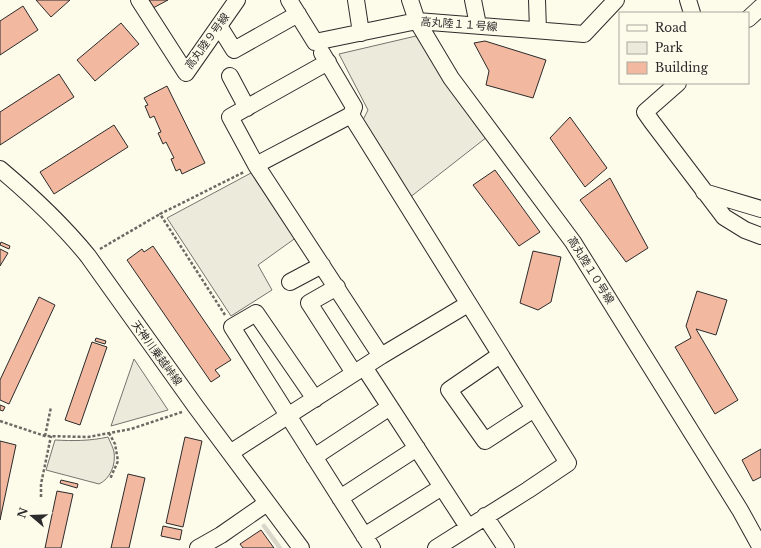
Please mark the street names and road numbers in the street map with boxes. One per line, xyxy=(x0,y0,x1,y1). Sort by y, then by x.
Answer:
street label: 高丸陸９号線 xyxy=(182,10,232,72)
street label: 高丸陸１１号線 xyxy=(420,14,498,34)
street label: 高丸陸１０号線 xyxy=(565,234,617,306)
street label: 天神川乗越峠線 xyxy=(129,318,185,388)

